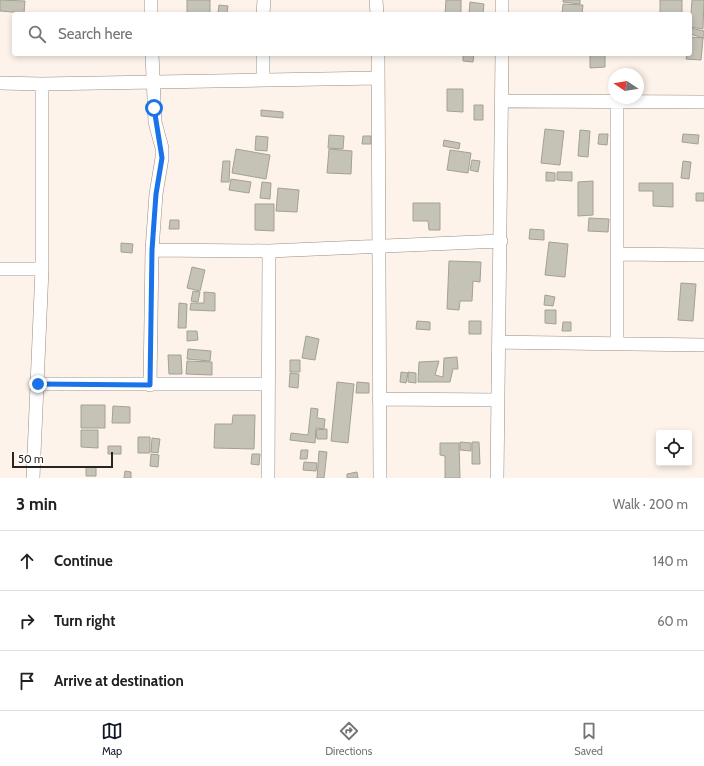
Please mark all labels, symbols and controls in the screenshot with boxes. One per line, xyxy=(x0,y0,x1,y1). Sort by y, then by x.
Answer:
search box xyxy=(12,12,692,56)
icon: search xyxy=(26,23,48,45)
text: Search here xyxy=(58,25,133,43)
north arrow xyxy=(608,68,644,104)
route start xyxy=(145,99,163,117)
route end xyxy=(29,375,47,393)
map controls xyxy=(656,430,692,466)
button: locate xyxy=(656,430,692,466)
scale bar xyxy=(12,450,113,469)
text: 50 m xyxy=(18,452,44,466)
text: 3 min xyxy=(16,494,57,514)
text: Walk · 200 m xyxy=(613,496,688,512)
icon: ahead xyxy=(16,550,38,572)
text: Continue xyxy=(54,552,113,570)
text: 140 m xyxy=(653,553,688,569)
icon: right xyxy=(16,610,38,632)
text: Turn right xyxy=(54,612,115,630)
text: 60 m xyxy=(657,613,688,629)
icon: arrive xyxy=(16,670,38,692)
text: Arrive at destination xyxy=(54,672,184,690)
tab: Map xyxy=(101,720,123,758)
tab: Directions xyxy=(325,720,372,758)
tab: Saved xyxy=(574,720,603,758)

